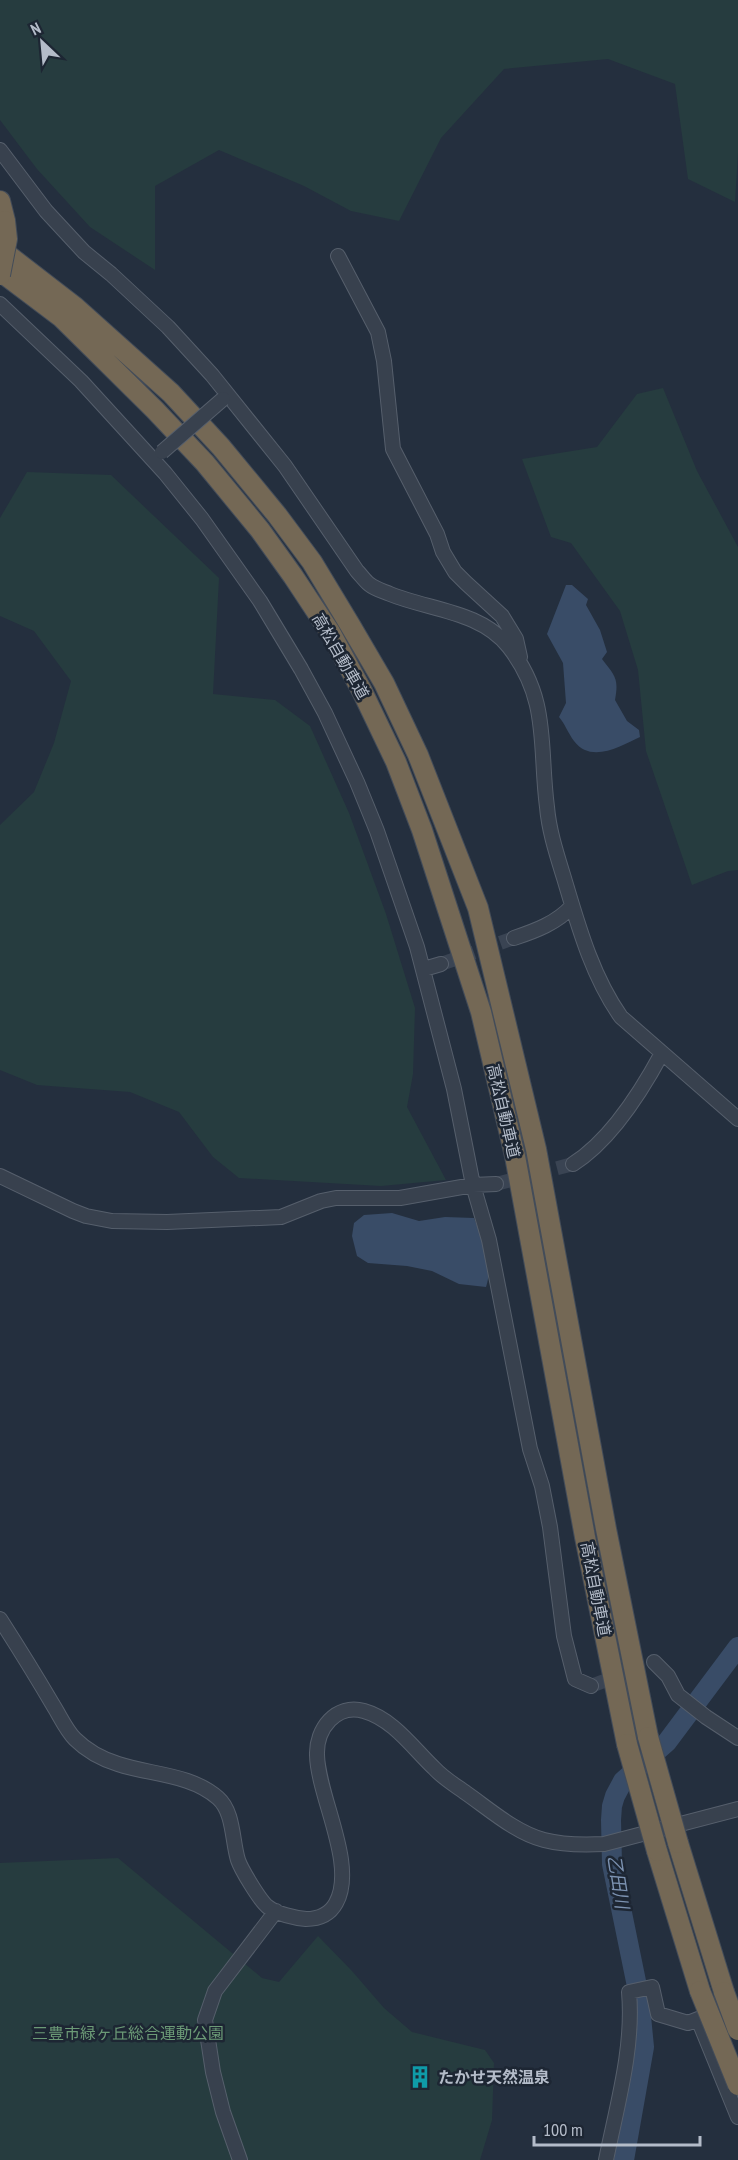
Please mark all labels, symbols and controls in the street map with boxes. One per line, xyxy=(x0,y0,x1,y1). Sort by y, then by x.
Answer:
north arrow xyxy=(12,12,72,72)
text: N xyxy=(27,18,44,39)
street label: 高松自動車道 xyxy=(308,609,374,703)
street label: 高松自動車道 xyxy=(483,1062,525,1160)
street label: 高松自動車道 xyxy=(577,1540,615,1638)
water label: 乙田川 xyxy=(603,1853,634,1912)
park label: 三豊市緑ヶ丘総合運動公園 xyxy=(32,2023,224,2043)
building icon: たかせ天然温泉 xyxy=(407,2064,433,2090)
place label: たかせ天然温泉 xyxy=(438,2067,550,2087)
scale bar xyxy=(534,2109,700,2147)
text: 100 m xyxy=(543,2118,583,2141)

